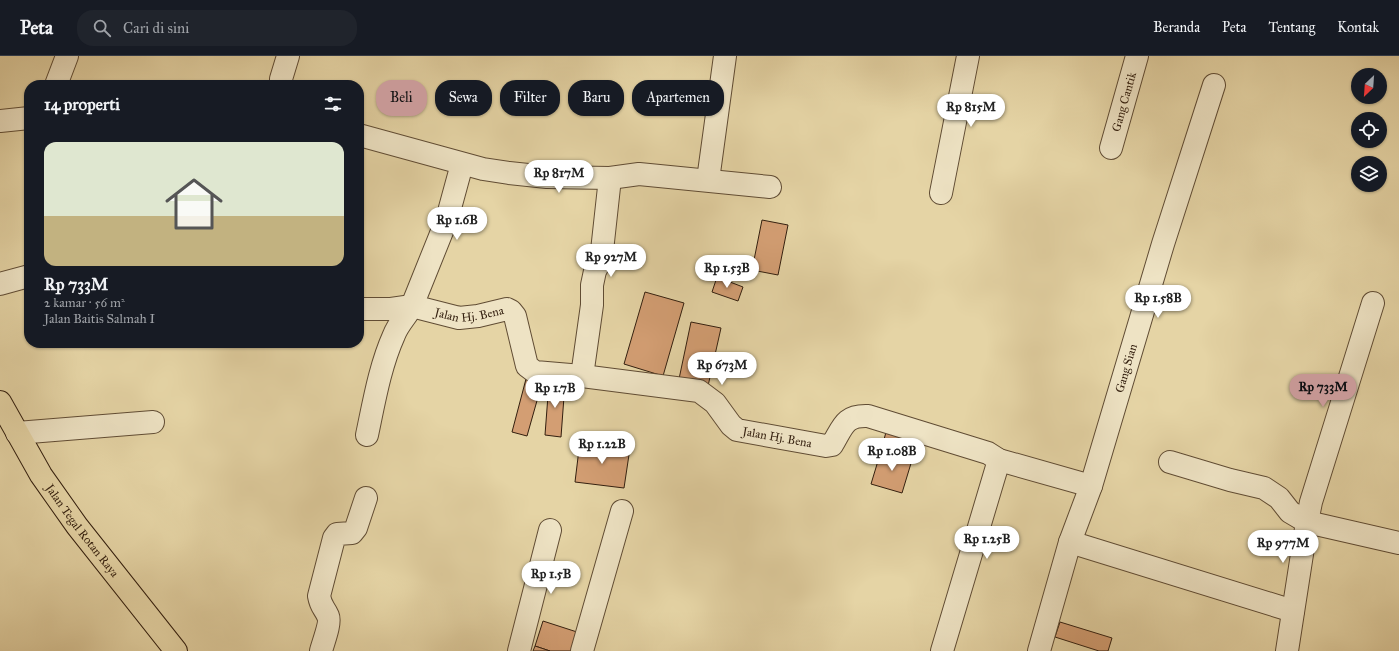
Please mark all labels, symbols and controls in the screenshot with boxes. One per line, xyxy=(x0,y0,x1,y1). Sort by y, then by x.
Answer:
search box xyxy=(77,10,357,46)
text: Peta xyxy=(20,16,53,39)
icon: search xyxy=(91,17,113,39)
text: Cari di sini xyxy=(123,19,189,37)
text: Beranda xyxy=(1153,19,1200,36)
text: Peta xyxy=(1222,19,1246,36)
text: Tentang xyxy=(1268,19,1315,36)
text: Kontak xyxy=(1337,19,1379,36)
north arrow xyxy=(1351,68,1387,104)
map controls xyxy=(1351,68,1387,192)
street label: Gang Cantik xyxy=(1109,70,1139,133)
chip: Beli xyxy=(376,80,427,116)
chip: Sewa xyxy=(435,80,492,116)
chip: Filter xyxy=(500,80,560,116)
chip: Baru xyxy=(568,80,624,116)
chip: Apartemen xyxy=(632,80,724,116)
icon: filters xyxy=(322,93,344,115)
text: 14 properti xyxy=(44,94,120,115)
pin: Rp 815M xyxy=(934,94,1008,128)
text: Rp 815M xyxy=(946,99,996,115)
button: locate xyxy=(1351,112,1387,148)
button: layers xyxy=(1351,156,1387,192)
pin: Rp 817M xyxy=(522,160,596,194)
text: Rp 817M xyxy=(534,165,584,181)
icon: home xyxy=(158,168,230,240)
pin: Rp 1.6B xyxy=(420,207,494,241)
text: Rp 1.6B xyxy=(436,212,478,228)
pin: Rp 927M xyxy=(574,244,648,278)
text: Rp 927M xyxy=(585,249,637,265)
pin: Rp 1.53B xyxy=(686,255,768,289)
text: Rp 1.53B xyxy=(704,260,750,276)
text: Rp 733M xyxy=(44,274,108,295)
pin: Rp 1.58B xyxy=(1117,285,1199,319)
text: Rp 1.58B xyxy=(1134,290,1182,306)
text: 2 kamar · 56 m² xyxy=(44,295,125,311)
street label: Jalan Hj. Bena xyxy=(431,303,506,325)
text: Jalan Baitis Salmah I xyxy=(44,311,155,327)
street label: Gang Sian xyxy=(1112,342,1140,394)
pin: Rp 673M xyxy=(685,352,759,386)
text: Rp 673M xyxy=(697,357,747,373)
pin: Rp 733M xyxy=(1286,374,1360,408)
pin: Rp 1.7B xyxy=(518,375,592,409)
text: Rp 733M xyxy=(1298,379,1348,395)
text: Rp 1.7B xyxy=(534,380,576,396)
street label: Jalan Hj. Bena xyxy=(739,424,814,450)
pin: Rp 1.22B xyxy=(561,431,643,465)
text: Rp 1.22B xyxy=(578,436,626,452)
pin: Rp 1.08B xyxy=(851,438,933,472)
text: Rp 1.08B xyxy=(867,443,917,459)
street label: Jalan Tegal Rotan Raya xyxy=(41,480,122,581)
pin: Rp 1.25B xyxy=(946,526,1028,560)
pin: Rp 977M xyxy=(1246,530,1320,564)
text: Rp 1.25B xyxy=(963,531,1011,547)
text: Rp 977M xyxy=(1257,535,1309,551)
pin: Rp 1.5B xyxy=(514,561,588,595)
text: Rp 1.5B xyxy=(531,566,571,582)

